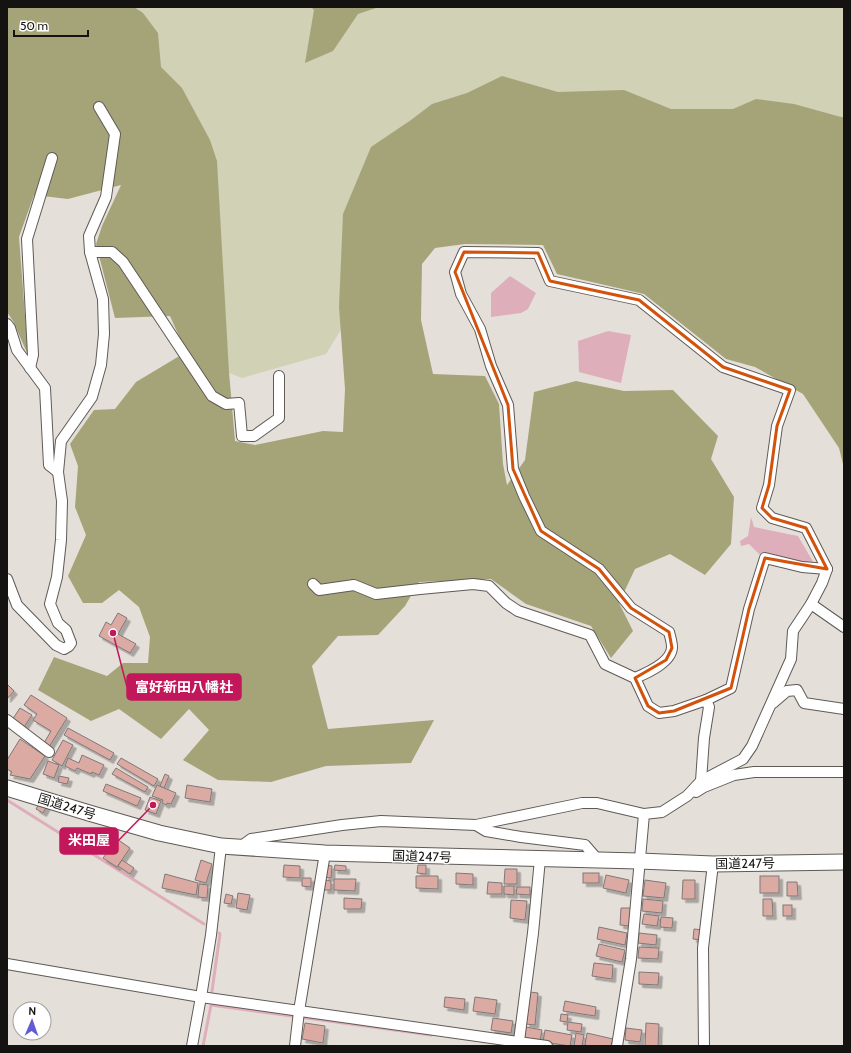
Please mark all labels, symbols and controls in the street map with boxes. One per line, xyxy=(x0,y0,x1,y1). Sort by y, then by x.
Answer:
scale bar xyxy=(14,12,88,38)
text: 50 m xyxy=(20,18,48,33)
callout: 富好新田八幡社 xyxy=(127,674,241,700)
text: 富好新田八幡社 xyxy=(135,678,233,696)
street label: 国道247号 xyxy=(36,790,98,822)
callout: 米田屋 xyxy=(60,828,118,854)
text: 米田屋 xyxy=(68,831,110,849)
street label: 国道247号 xyxy=(392,847,452,865)
street label: 国道247号 xyxy=(715,854,775,872)
north arrow xyxy=(12,1001,52,1041)
text: N xyxy=(28,1004,36,1018)

